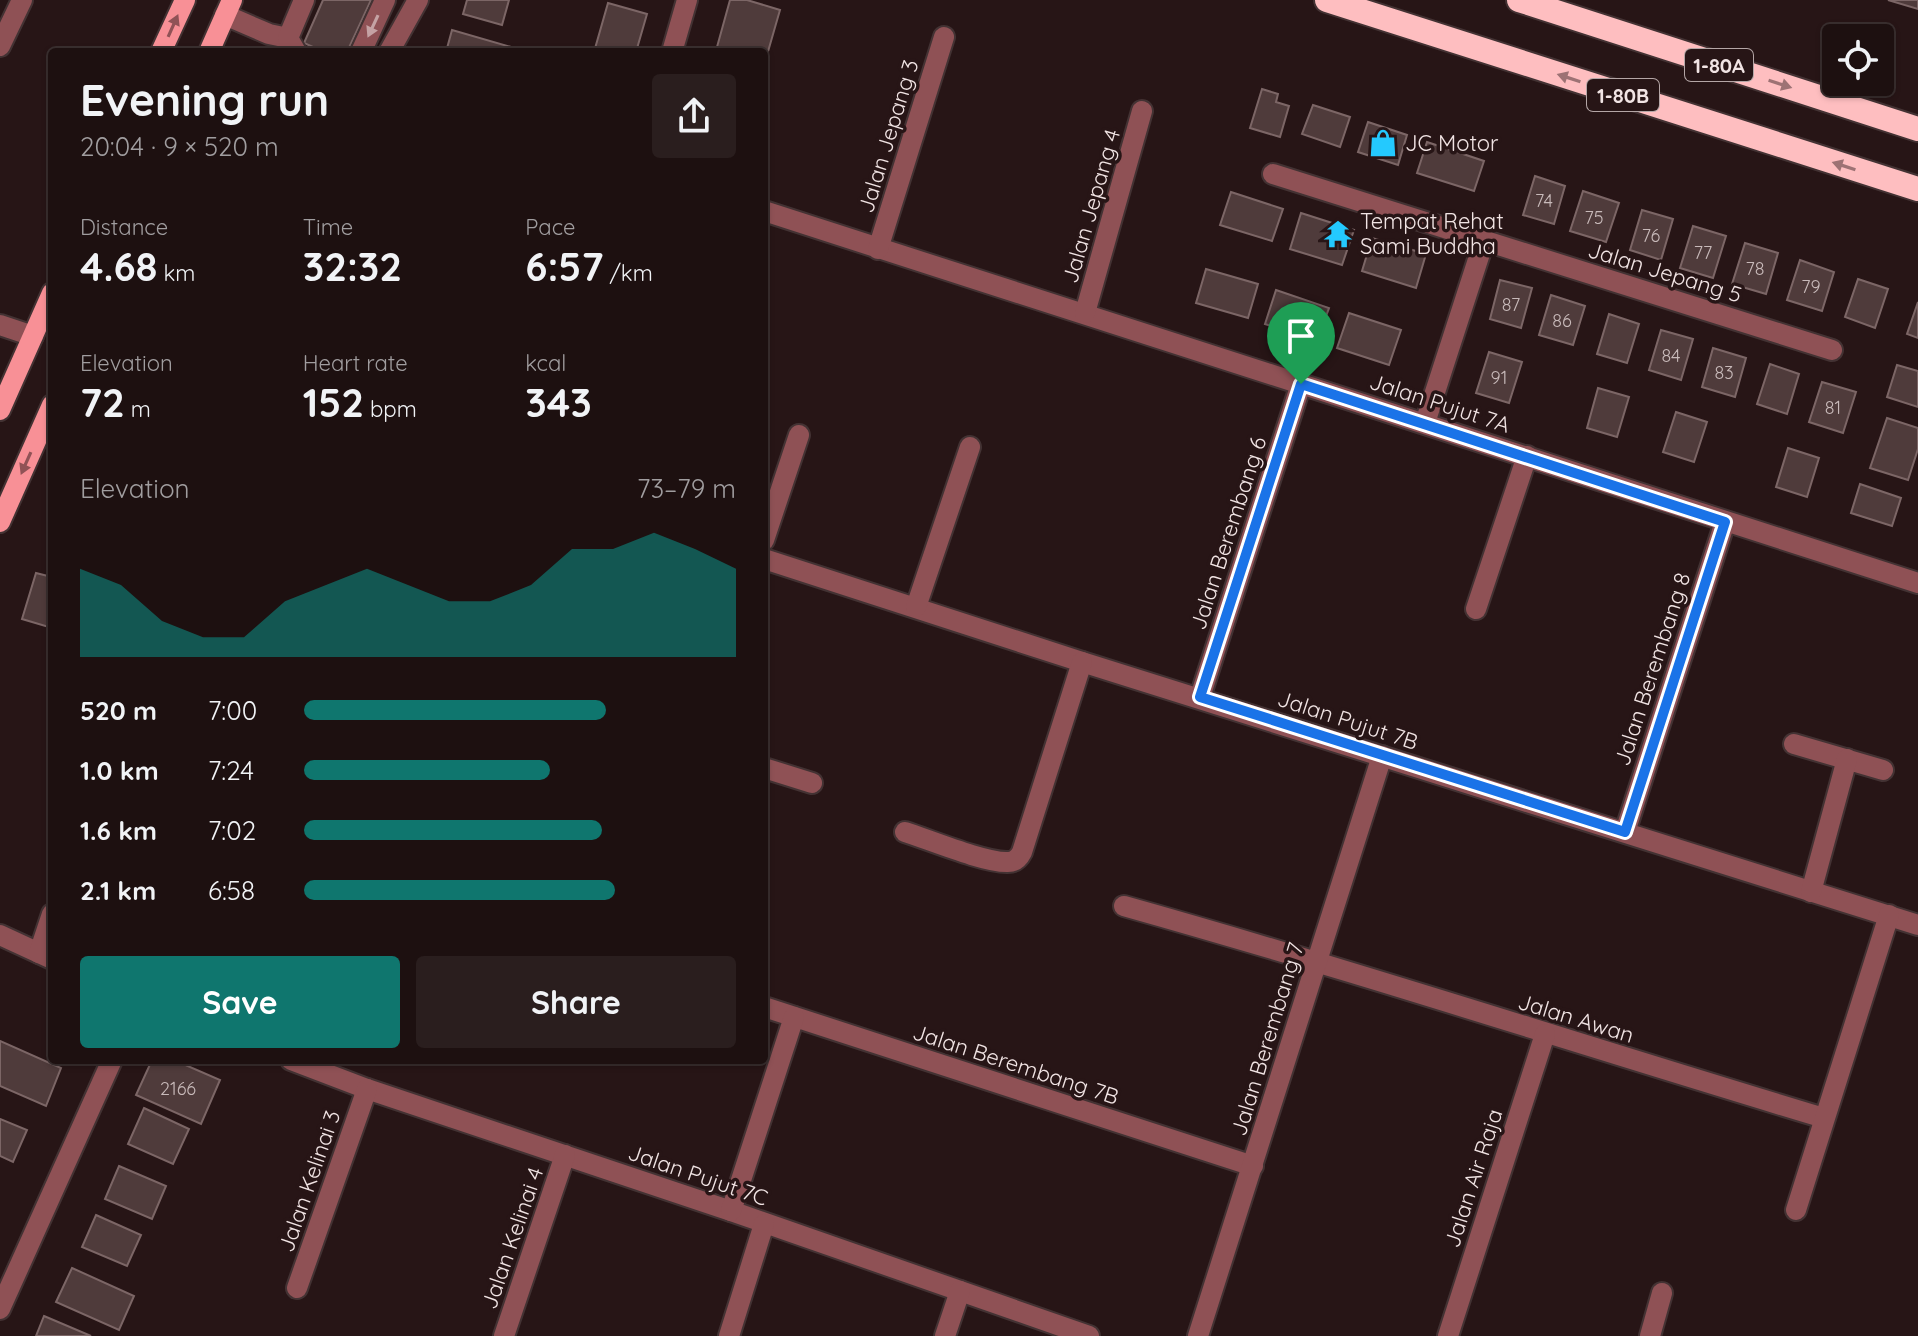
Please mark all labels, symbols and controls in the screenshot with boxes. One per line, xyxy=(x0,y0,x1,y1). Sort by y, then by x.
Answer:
one-way arrow xyxy=(166,14,180,38)
one-way arrow xyxy=(366,14,379,38)
map controls xyxy=(1822,24,1894,96)
button: locate xyxy=(1822,24,1894,96)
road number: 1-80A xyxy=(1685,49,1753,81)
street label: Jalan Jepang 3 xyxy=(851,56,925,216)
one-way arrow xyxy=(1557,71,1581,83)
text: Evening run xyxy=(80,72,329,127)
button: share xyxy=(652,74,736,158)
road number: 1-80B xyxy=(1587,79,1659,111)
one-way arrow xyxy=(1768,79,1792,91)
street label: Jalan Jepang 4 xyxy=(1056,126,1126,286)
shop icon: JC Motor xyxy=(1368,128,1398,158)
place label: JC Motor xyxy=(1405,129,1499,157)
text: 20:04 · 9 × 520 m xyxy=(80,130,279,163)
one-way arrow xyxy=(1831,159,1855,171)
house number: 74 xyxy=(1535,189,1553,212)
house number: 75 xyxy=(1584,206,1604,229)
place label: Tempat Rehat Sami Buddha xyxy=(1360,207,1504,260)
text: Distance xyxy=(80,213,168,241)
text: Time xyxy=(303,213,353,241)
text: Pace xyxy=(525,213,576,241)
temple icon: Tempat Rehat Sami Buddha xyxy=(1323,219,1353,249)
house number: 76 xyxy=(1642,224,1660,247)
street label: Jalan Jepang 5 xyxy=(1585,235,1745,309)
text: 4.68 xyxy=(80,241,158,291)
text: 32:32 xyxy=(303,241,402,291)
text: 6:57 xyxy=(525,241,603,291)
house number: 77 xyxy=(1694,241,1712,264)
house number: 78 xyxy=(1746,257,1764,280)
text: km xyxy=(158,259,195,287)
text: /km xyxy=(603,259,653,287)
house number: 79 xyxy=(1801,275,1821,298)
house number: 87 xyxy=(1502,293,1520,316)
pin xyxy=(1267,302,1335,384)
house number: 86 xyxy=(1552,309,1572,332)
icon: arrive xyxy=(1279,314,1323,358)
house number: 84 xyxy=(1661,344,1681,367)
text: Elevation xyxy=(80,349,173,377)
text: Heart rate xyxy=(303,349,408,377)
text: kcal xyxy=(525,349,566,377)
house number: 83 xyxy=(1714,361,1734,384)
house number: 91 xyxy=(1491,366,1507,389)
street label: Jalan Pujut 7A xyxy=(1366,367,1514,439)
text: 72 xyxy=(80,377,125,427)
text: 152 xyxy=(303,377,364,427)
text: 343 xyxy=(525,377,592,427)
text: m xyxy=(125,395,151,423)
text: bpm xyxy=(364,395,417,423)
house number: 81 xyxy=(1825,396,1841,419)
street label: Jalan Berembang 6 xyxy=(1184,433,1272,633)
one-way arrow xyxy=(19,452,33,475)
text: Elevation xyxy=(80,472,190,505)
text: 73–79 m xyxy=(637,472,736,505)
street label: Jalan Berembang 8 xyxy=(1608,569,1696,769)
street label: Jalan Pujut 7B xyxy=(1274,684,1422,756)
text: 520 m xyxy=(80,694,157,727)
text: 7:00 xyxy=(208,694,257,727)
text: 1.0 km xyxy=(80,754,159,787)
text: 7:24 xyxy=(208,754,254,787)
text: 1.6 km xyxy=(80,814,157,847)
text: 7:02 xyxy=(208,814,256,847)
text: 2.1 km xyxy=(80,874,156,907)
text: 6:58 xyxy=(208,874,255,907)
street label: Jalan Berembang 7 xyxy=(1224,939,1310,1139)
button: Save xyxy=(80,956,400,1048)
button: Share xyxy=(416,956,736,1048)
street label: Jalan Awan xyxy=(1515,987,1637,1049)
street label: Jalan Berembang 7B xyxy=(909,1017,1123,1111)
house number: 2166 xyxy=(160,1077,196,1100)
street label: Jalan Air Raja xyxy=(1437,1105,1509,1251)
street label: Jalan Kelinai 3 xyxy=(272,1107,346,1255)
street label: Jalan Pujut 7C xyxy=(625,1138,771,1212)
street label: Jalan Kelinai 4 xyxy=(475,1163,549,1313)

